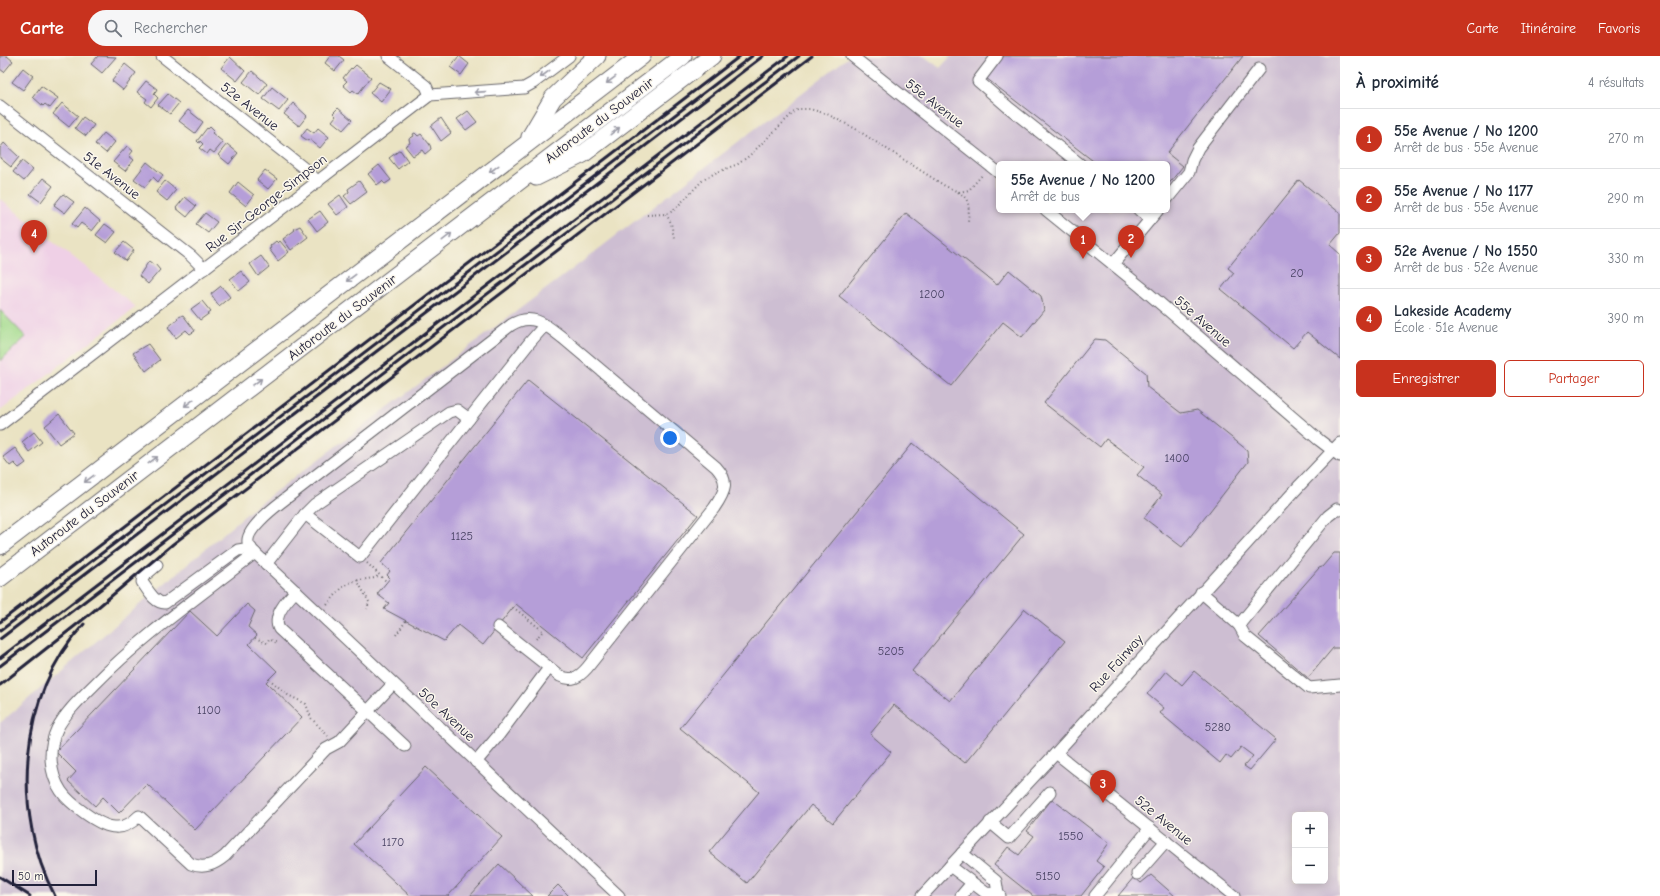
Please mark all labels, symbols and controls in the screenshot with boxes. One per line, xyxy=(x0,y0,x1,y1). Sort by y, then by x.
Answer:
search box xyxy=(88,10,368,46)
text: Carte xyxy=(20,17,64,39)
icon: search xyxy=(102,17,124,39)
text: Rechercher xyxy=(134,19,207,37)
text: Carte xyxy=(1467,20,1499,37)
text: Itinéraire xyxy=(1521,20,1576,37)
text: Favoris xyxy=(1598,20,1640,37)
one-way arrow xyxy=(539,70,550,79)
text: À proximité xyxy=(1356,73,1439,92)
street label: Autoroute du Souvenir xyxy=(541,74,658,167)
one-way arrow xyxy=(605,75,616,84)
street label: 55e Avenue xyxy=(902,75,967,131)
text: 4 résultats xyxy=(1588,75,1644,90)
street label: 52e Avenue xyxy=(217,78,282,134)
one-way arrow xyxy=(474,88,487,95)
text: 55e Avenue / No 1200 xyxy=(1394,122,1538,140)
one-way arrow xyxy=(609,127,620,136)
text: 1 xyxy=(1366,131,1372,146)
text: 270 m xyxy=(1608,131,1644,146)
text: Arrêt de bus · 55e Avenue xyxy=(1394,140,1538,155)
street label: 51e Avenue xyxy=(80,148,144,203)
street label: Rue Sir-George-Simpson xyxy=(202,151,330,256)
popup xyxy=(996,161,1170,213)
one-way arrow xyxy=(489,165,500,173)
text: 55e Avenue / No 1200 xyxy=(1011,171,1155,189)
text: 55e Avenue / No 1177 xyxy=(1394,182,1533,200)
text: Arrêt de bus xyxy=(1011,189,1080,204)
text: 2 xyxy=(1366,191,1372,206)
text: 290 m xyxy=(1607,191,1644,206)
text: Arrêt de bus · 55e Avenue xyxy=(1394,200,1538,215)
pin: 4 xyxy=(21,220,47,253)
pin: 2 xyxy=(1118,225,1144,258)
pin: 1 xyxy=(1070,226,1096,259)
one-way arrow xyxy=(441,233,452,241)
text: 52e Avenue / No 1550 xyxy=(1394,242,1538,260)
text: 3 xyxy=(1366,251,1372,266)
text: 330 m xyxy=(1608,251,1644,266)
text: Arrêt de bus · 52e Avenue xyxy=(1394,260,1538,275)
house number: 20 xyxy=(1290,266,1304,280)
street label: Autoroute du Souvenir xyxy=(284,271,401,364)
one-way arrow xyxy=(345,274,356,283)
house number: 1200 xyxy=(919,287,945,301)
street label: 55e Avenue xyxy=(1171,292,1234,351)
text: Lakeside Academy xyxy=(1394,302,1511,320)
text: 4 xyxy=(1366,311,1372,326)
text: 390 m xyxy=(1608,311,1644,326)
text: École · 51e Avenue xyxy=(1394,320,1498,335)
button: Enregistrer xyxy=(1356,360,1496,397)
button: Partager xyxy=(1504,360,1644,397)
one-way arrow xyxy=(251,378,262,386)
one-way arrow xyxy=(183,398,194,407)
your location xyxy=(660,428,680,448)
house number: 1400 xyxy=(1164,451,1190,465)
one-way arrow xyxy=(148,456,159,465)
street label: Autoroute du Souvenir xyxy=(26,467,143,560)
one-way arrow xyxy=(83,475,94,483)
house number: 1125 xyxy=(451,529,473,543)
street label: Rue Fairway xyxy=(1086,630,1147,696)
house number: 5205 xyxy=(878,644,904,658)
street label: 50e Avenue xyxy=(415,684,478,745)
house number: 1100 xyxy=(197,703,221,717)
house number: 5280 xyxy=(1205,720,1231,734)
pin: 3 xyxy=(1090,770,1116,803)
street label: 52e Avenue xyxy=(1131,792,1196,849)
map controls xyxy=(1292,812,1328,884)
button: + xyxy=(1292,812,1328,848)
house number: 1550 xyxy=(1058,829,1084,843)
house number: 1170 xyxy=(382,835,404,849)
button: − xyxy=(1292,848,1328,884)
scale bar xyxy=(12,868,97,887)
house number: 5150 xyxy=(1035,869,1061,883)
text: 50 m xyxy=(18,870,43,883)

